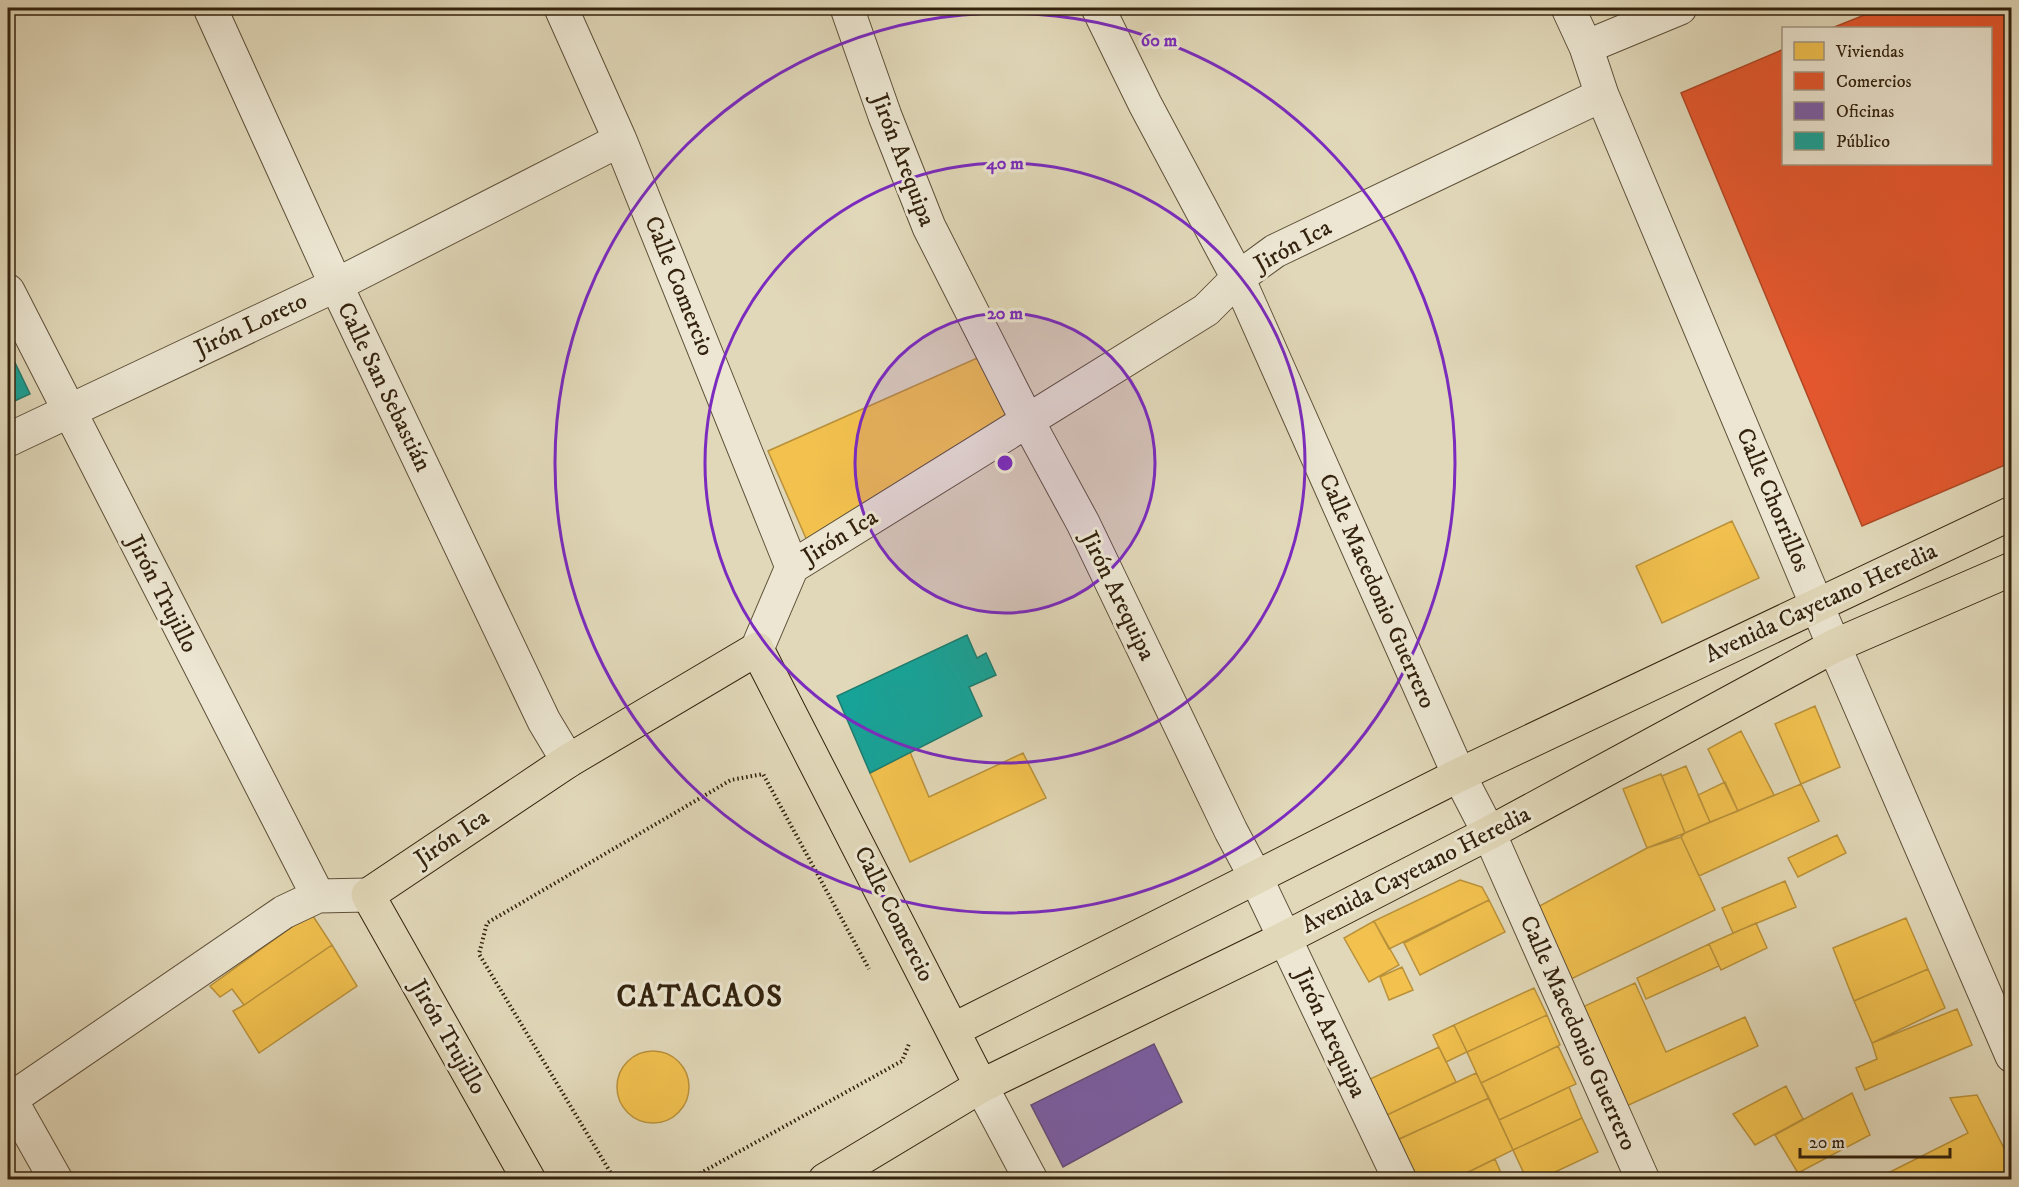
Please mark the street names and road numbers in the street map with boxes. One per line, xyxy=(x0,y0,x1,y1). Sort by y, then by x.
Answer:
street label: Jirón Arequipa xyxy=(863,88,942,231)
street label: Calle Comercio xyxy=(637,212,721,360)
street label: Jirón Ica xyxy=(1247,212,1338,280)
street label: Jirón Loreto xyxy=(188,286,312,365)
street label: Calle San Sebastián xyxy=(330,297,438,477)
street label: Calle Chorrillos xyxy=(1729,423,1817,577)
street label: Calle Macedonio Guerrero xyxy=(1312,469,1442,713)
street label: Jirón Ica xyxy=(795,502,884,573)
street label: Jirón Arequipa xyxy=(1073,525,1162,666)
street label: Jirón Trujillo xyxy=(119,529,204,658)
street label: Avenida Cayetano Heredia xyxy=(1700,536,1943,670)
street label: Avenida Cayetano Heredia xyxy=(1297,799,1536,941)
street label: Jirón Ica xyxy=(407,802,496,875)
street label: Calle Comercio xyxy=(847,841,941,987)
street label: Calle Macedonio Guerrero xyxy=(1513,911,1643,1155)
street label: Jirón Arequipa xyxy=(1286,962,1373,1103)
street label: Jirón Trujillo xyxy=(402,972,493,1100)

